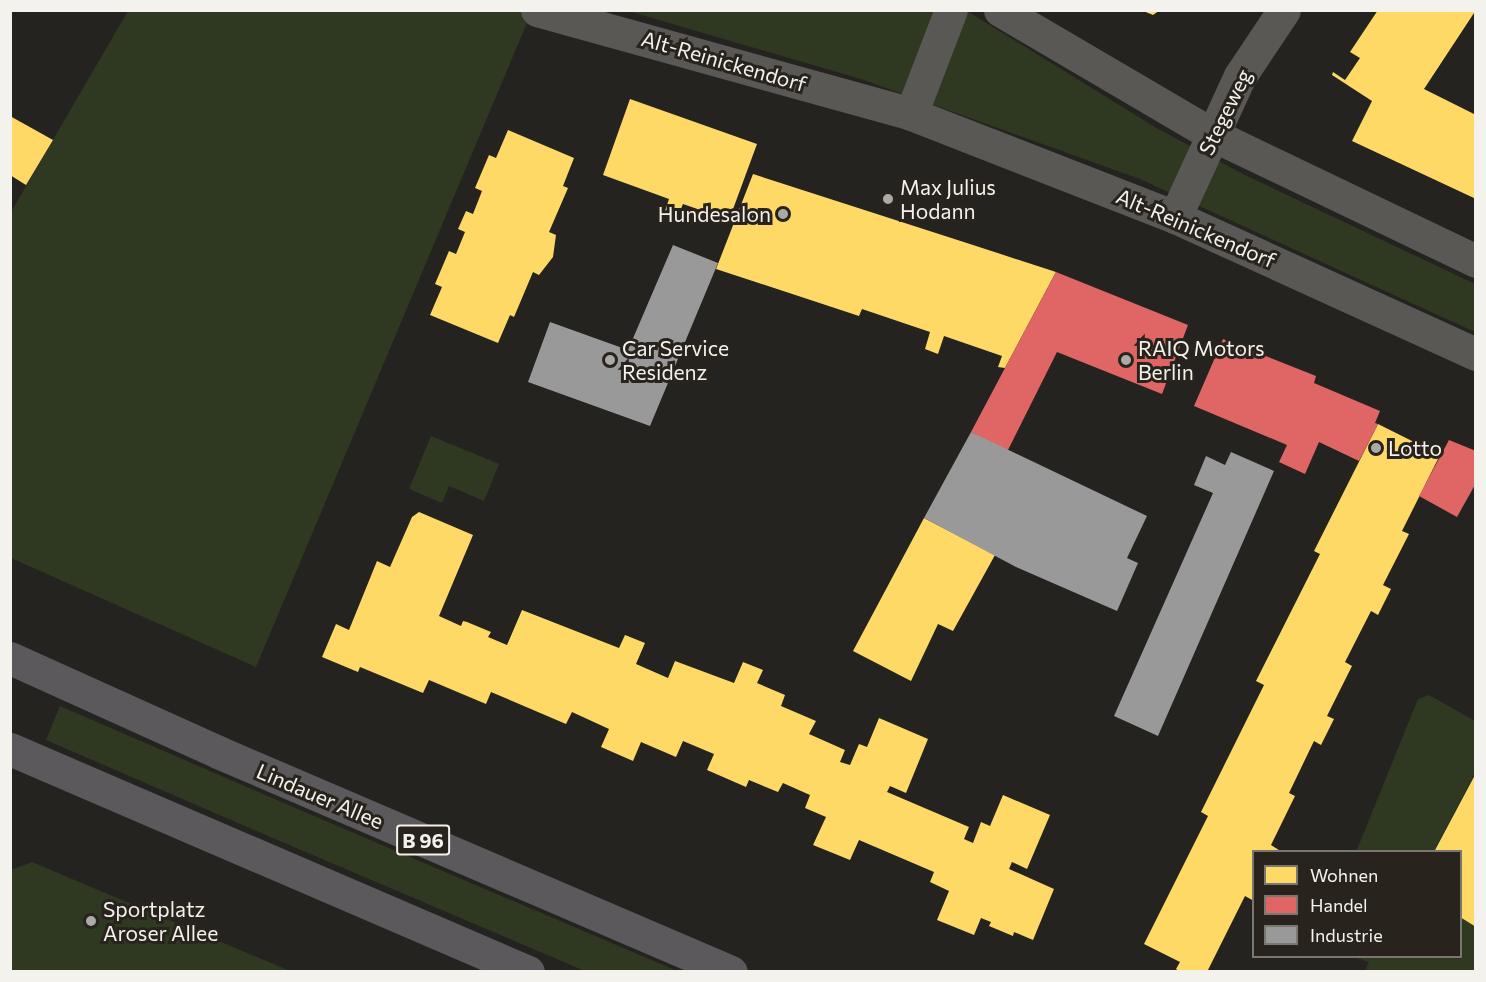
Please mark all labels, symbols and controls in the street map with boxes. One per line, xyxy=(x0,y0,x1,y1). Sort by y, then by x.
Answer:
street label: Alt-Reinickendorf xyxy=(639,25,809,97)
street label: Stegeweg xyxy=(1193,65,1257,159)
place label: Max Julius Hodann xyxy=(900,174,996,224)
street label: Alt-Reinickendorf xyxy=(1113,183,1279,273)
marker: Max Julius Hodann xyxy=(881,192,895,206)
place label: Hundesalon xyxy=(658,201,771,227)
marker: Hundesalon xyxy=(776,207,790,221)
place label: Car Service Residenz xyxy=(622,335,729,385)
place label: RAIQ Motors Berlin xyxy=(1138,335,1265,385)
marker: Car Service Residenz xyxy=(603,353,617,367)
marker: RAIQ Motors Berlin xyxy=(1119,353,1133,367)
place label: Lotto xyxy=(1388,435,1442,461)
marker: Lotto xyxy=(1369,441,1383,455)
street label: Lindauer Allee xyxy=(253,758,387,834)
road number: B 96 xyxy=(396,823,450,857)
legend xyxy=(1252,850,1462,958)
text: Wohnen xyxy=(1310,864,1378,886)
text: Handel xyxy=(1310,894,1368,916)
place label: Sportplatz Aroser Allee xyxy=(103,896,218,946)
marker: Sportplatz Aroser Allee xyxy=(84,914,98,928)
text: Industrie xyxy=(1310,924,1383,946)

